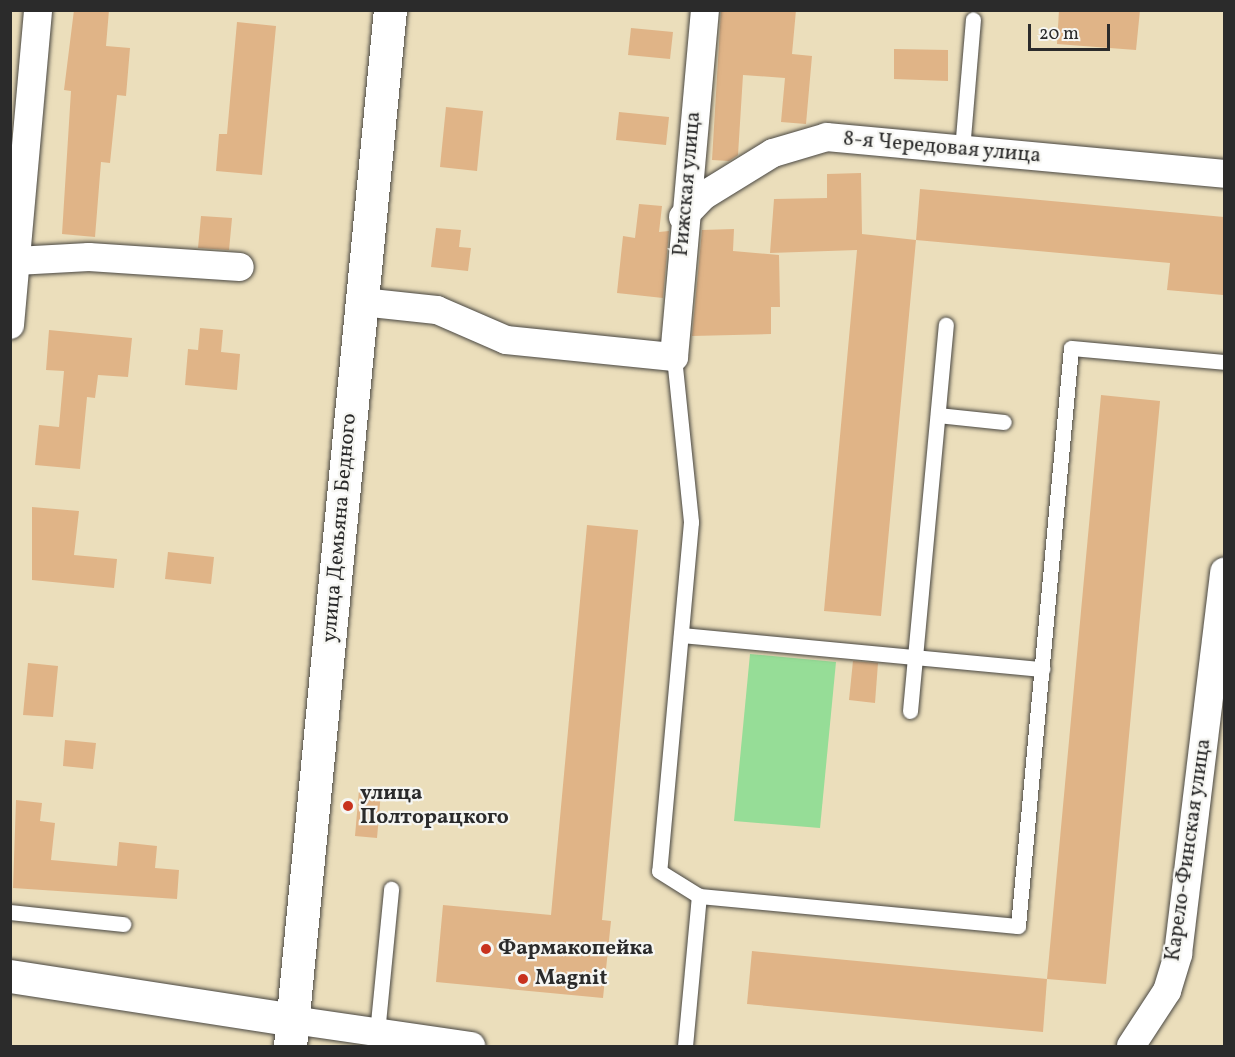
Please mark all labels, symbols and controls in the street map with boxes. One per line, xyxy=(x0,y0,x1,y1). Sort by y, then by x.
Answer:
scale bar xyxy=(1031,12,1114,50)
text: 20 m xyxy=(1039,22,1079,47)
street label: Рижская улица xyxy=(669,110,707,258)
street label: 8-я Чередовая улица xyxy=(842,127,1042,169)
street label: улица Демьяна Бедного xyxy=(317,412,363,644)
street label: Карело-Финская улица xyxy=(1161,737,1217,963)
place label: улица Полторацкого xyxy=(360,781,509,831)
marker: улица Полторацкого xyxy=(341,799,355,813)
place label: Фармакопейка xyxy=(498,936,653,962)
marker: Фармакопейка xyxy=(479,942,493,956)
place label: Magnit xyxy=(535,966,607,992)
marker: Magnit xyxy=(516,972,530,986)

